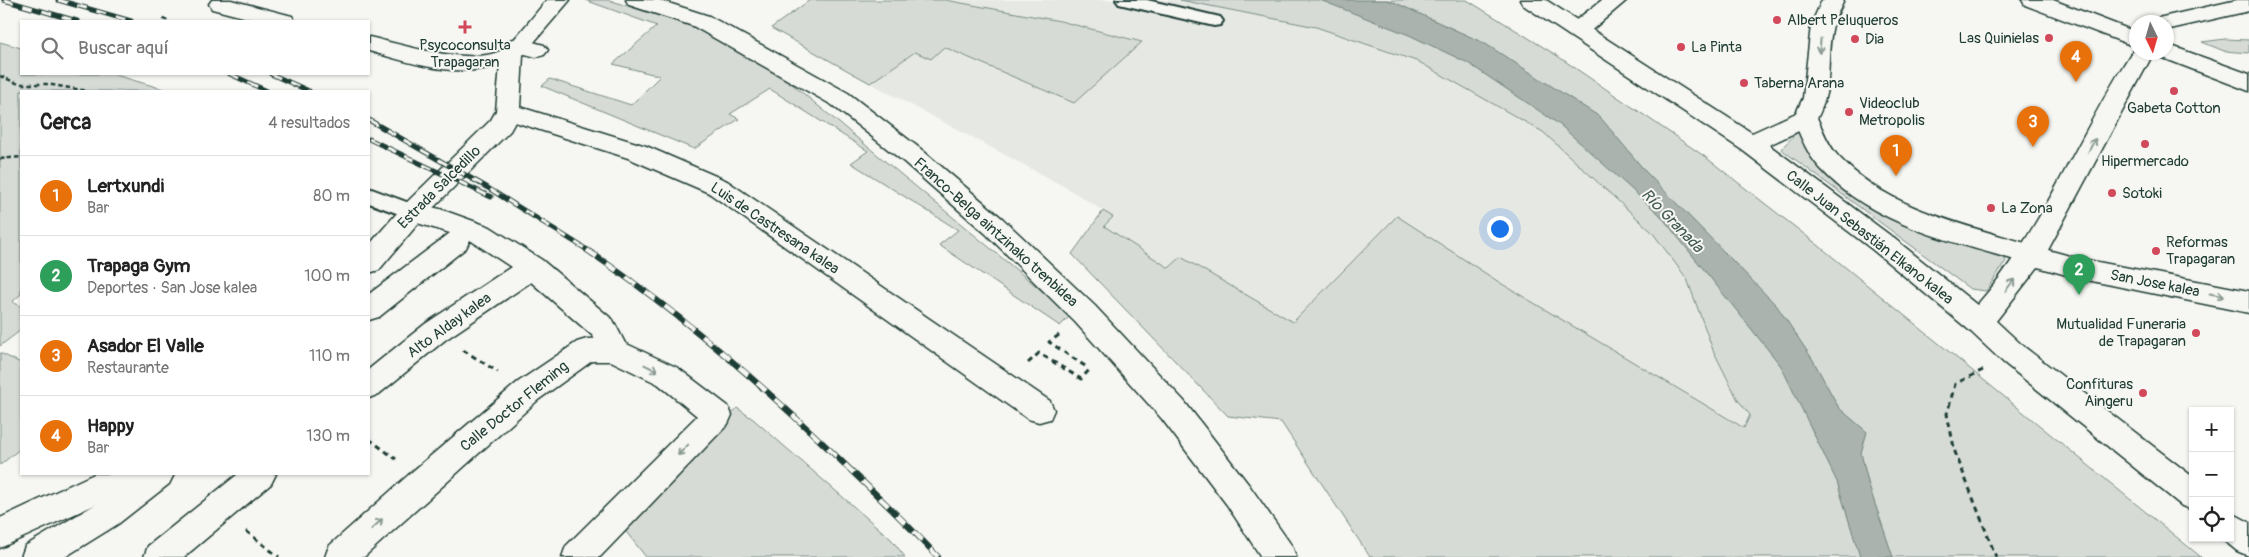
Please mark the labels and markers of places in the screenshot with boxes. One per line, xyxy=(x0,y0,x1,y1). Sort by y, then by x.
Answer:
place label: Albert Peluqueros xyxy=(1787,11,1899,30)
marker: Albert Peluqueros xyxy=(1771,14,1783,26)
marker: Psycoconsulta Trapagaran xyxy=(458,20,472,34)
place label: Las Quinielas xyxy=(1959,29,2039,48)
place label: Dia xyxy=(1865,30,1884,49)
marker: Las Quinielas xyxy=(2043,32,2055,44)
marker: Dia xyxy=(1849,33,1861,45)
place label: Psycoconsulta Trapagaran xyxy=(419,36,511,72)
place label: La Pinta xyxy=(1691,38,1742,57)
marker: La Pinta xyxy=(1675,41,1687,53)
pin: 4 xyxy=(2060,41,2092,82)
place label: Taberna Arana xyxy=(1754,74,1844,93)
marker: Taberna Arana xyxy=(1738,77,1750,89)
marker: Gabeta Cotton xyxy=(2168,85,2180,97)
place label: Videoclub Metropolis xyxy=(1859,94,1925,130)
place label: Gabeta Cotton xyxy=(2127,99,2221,118)
marker: Videoclub Metropolis xyxy=(1843,106,1855,118)
pin: 3 xyxy=(2017,106,2049,147)
pin: 1 xyxy=(1880,135,1912,176)
marker: Hipermercado xyxy=(2139,138,2151,150)
place label: Hipermercado xyxy=(2101,152,2189,171)
place label: Sotoki xyxy=(2122,184,2162,203)
marker: Sotoki xyxy=(2106,187,2118,199)
place label: La Zona xyxy=(2001,199,2053,218)
marker: La Zona xyxy=(1985,202,1997,214)
place label: Reformas Trapagaran xyxy=(2166,233,2235,269)
marker: Reformas Trapagaran xyxy=(2150,245,2162,257)
pin: 2 xyxy=(2063,254,2095,295)
place label: Mutualidad Funeraria de Trapagaran xyxy=(2056,315,2186,351)
marker: Mutualidad Funeraria de Trapagaran xyxy=(2190,327,2202,339)
place label: Confituras Aingeru xyxy=(2066,375,2133,411)
marker: Confituras Aingeru xyxy=(2137,387,2149,399)

